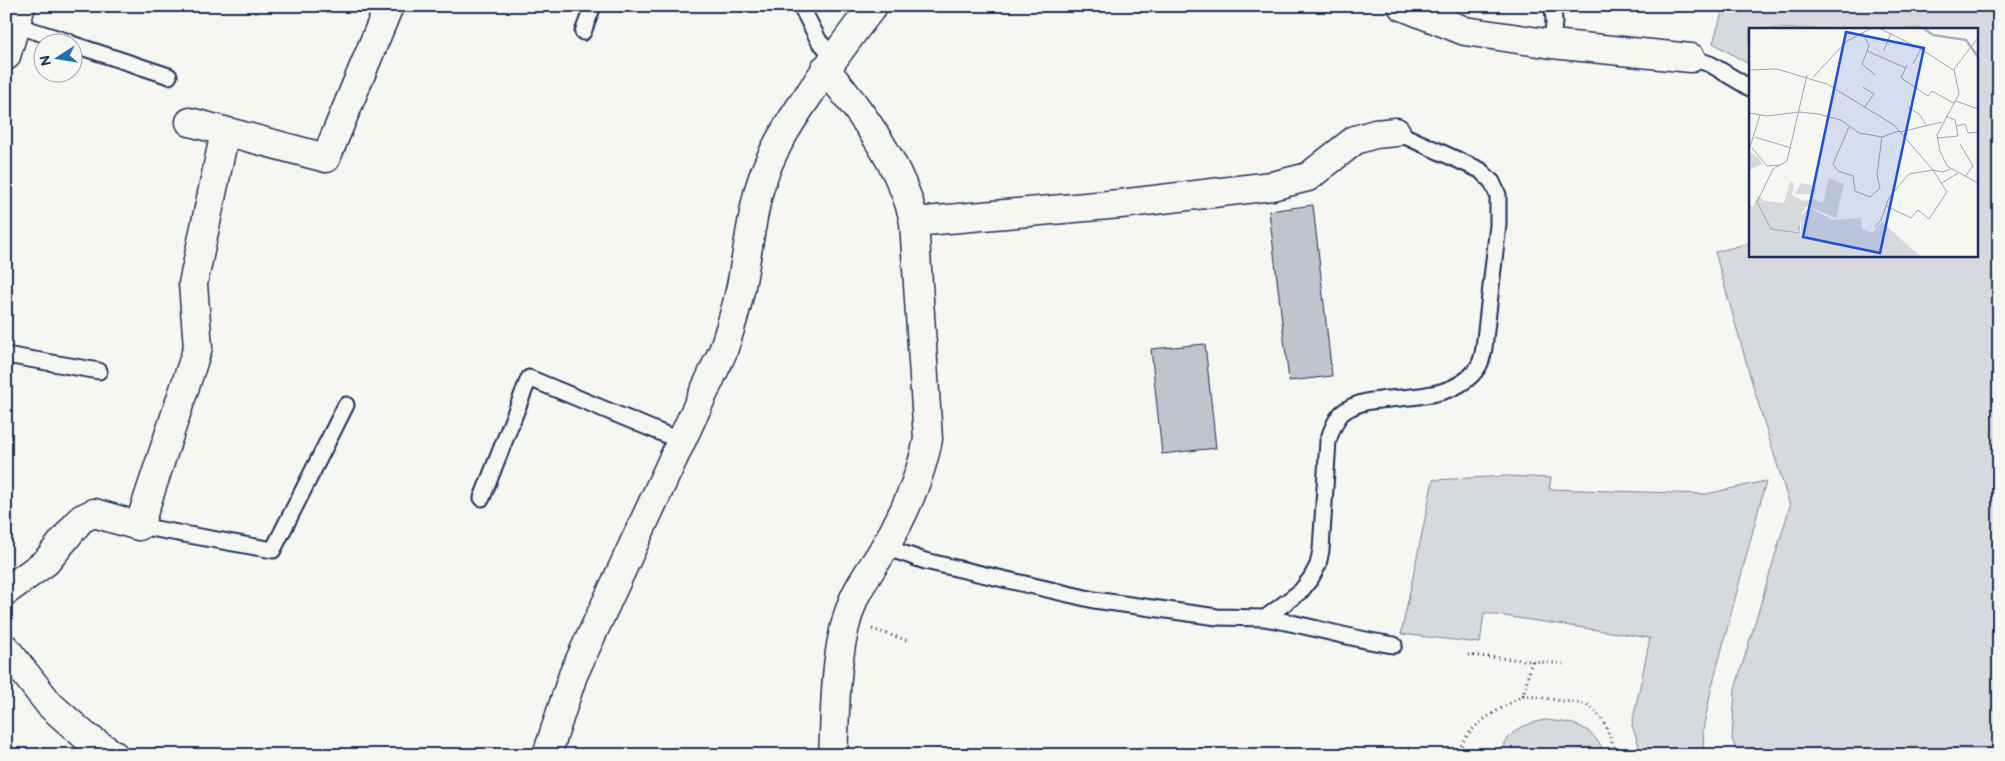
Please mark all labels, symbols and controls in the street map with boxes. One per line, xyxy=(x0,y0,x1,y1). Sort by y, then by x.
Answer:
inset map xyxy=(1749,28,1978,256)
north arrow xyxy=(32,32,82,82)
text: N xyxy=(36,54,55,68)

